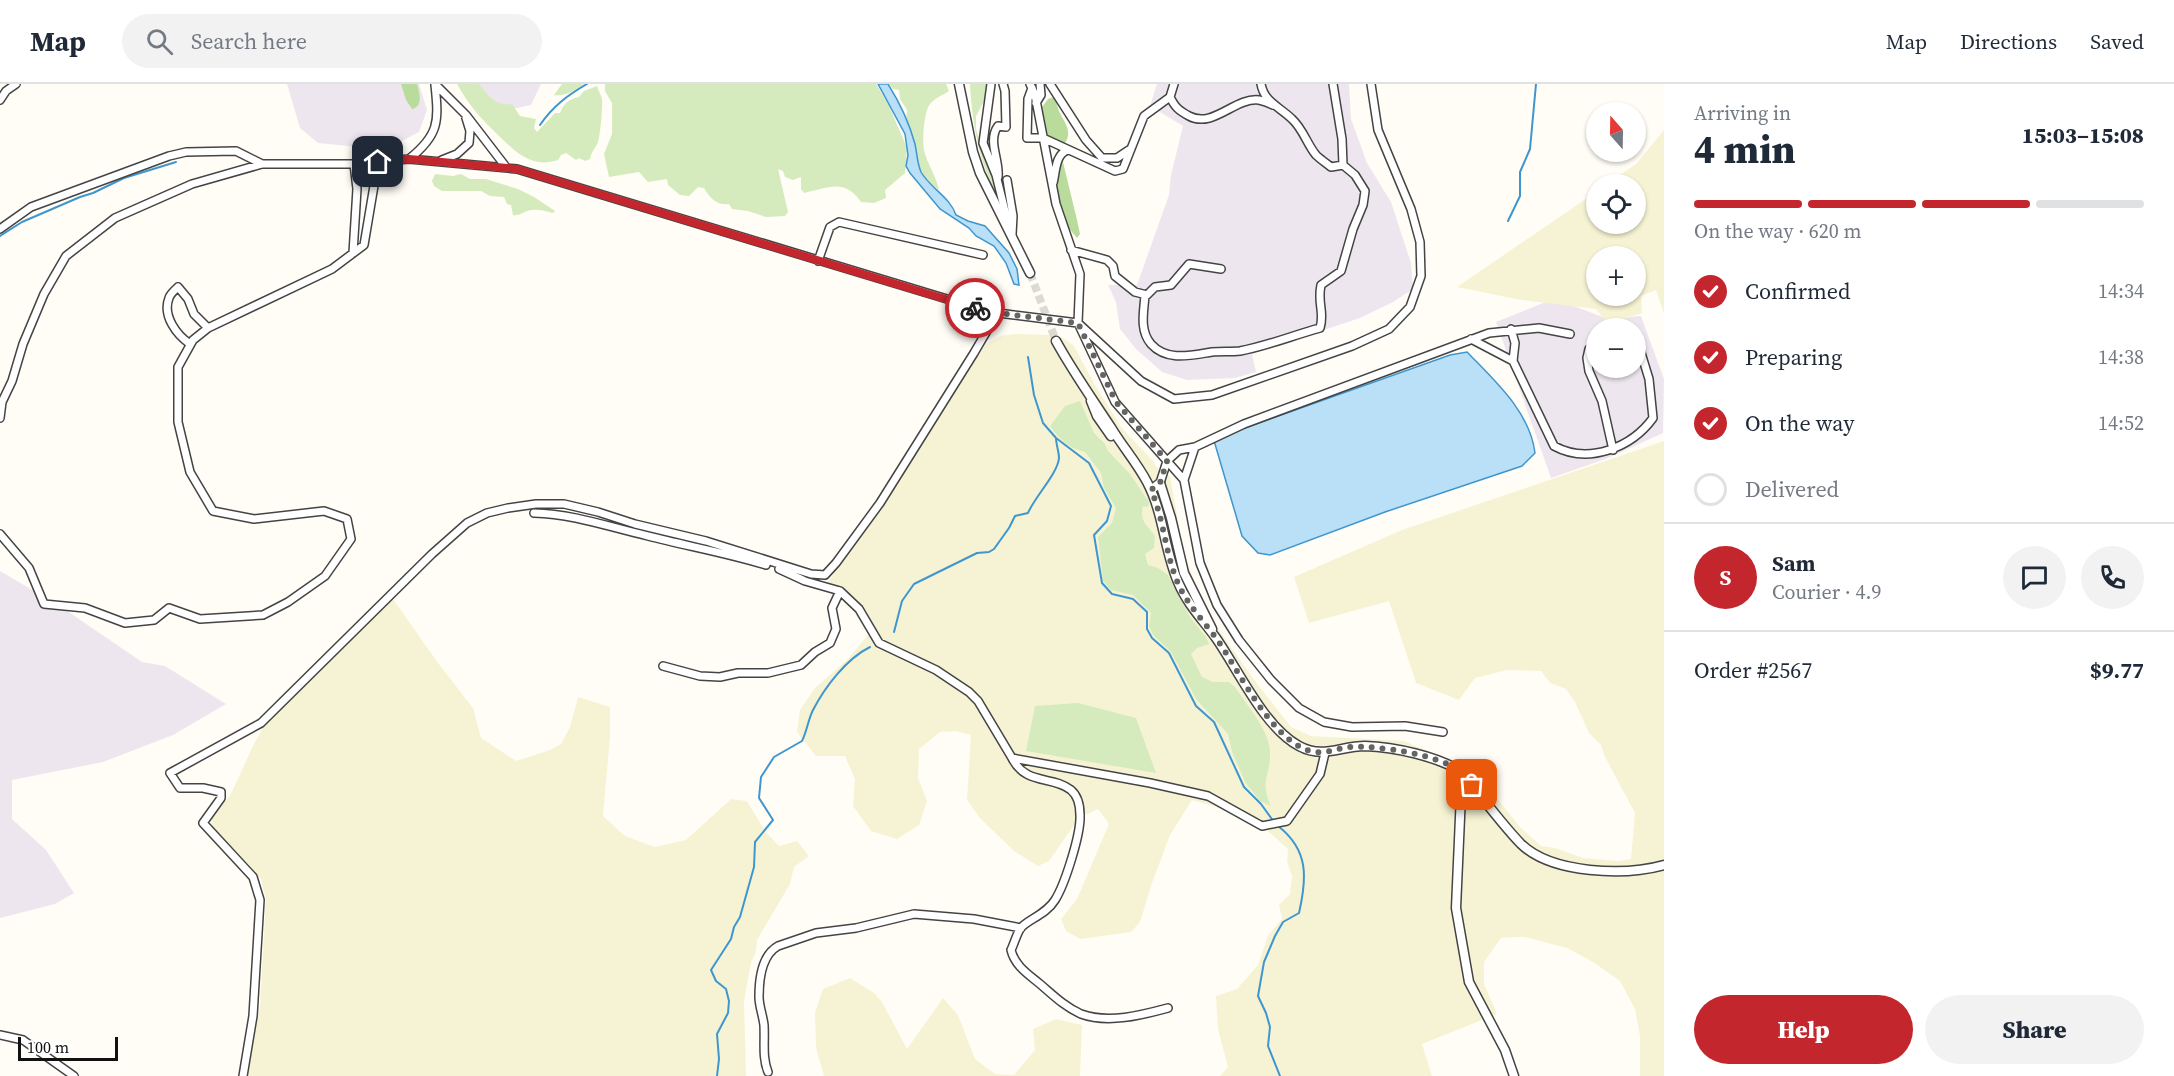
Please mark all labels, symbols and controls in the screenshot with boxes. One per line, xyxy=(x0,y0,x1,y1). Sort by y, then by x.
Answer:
search box xyxy=(122,14,542,68)
text: Map xyxy=(30,22,86,60)
icon: search xyxy=(143,25,176,58)
text: Search here xyxy=(191,26,307,56)
text: Map xyxy=(1886,27,1927,56)
text: Directions xyxy=(1960,27,2057,56)
text: Saved xyxy=(2090,27,2144,56)
text: Arriving in xyxy=(1694,99,1791,127)
north arrow xyxy=(1586,102,1646,162)
map controls xyxy=(1586,102,1646,378)
text: 15:03–15:08 xyxy=(2022,120,2144,150)
text: 4 min xyxy=(1694,123,1796,176)
pin xyxy=(352,136,403,187)
icon: home xyxy=(361,145,394,178)
button: locate xyxy=(1586,174,1646,234)
text: On the way · 620 m xyxy=(1694,217,1861,245)
button: + xyxy=(1586,246,1646,306)
icon: check xyxy=(1694,275,1727,308)
text: Confirmed xyxy=(1745,276,1850,306)
text: 14:34 xyxy=(2098,277,2144,305)
courier xyxy=(945,278,1005,338)
icon: bike xyxy=(959,292,992,325)
button: − xyxy=(1586,318,1646,378)
icon: check xyxy=(1694,341,1727,374)
text: Preparing xyxy=(1745,342,1842,372)
text: 14:38 xyxy=(2098,343,2144,371)
icon: check xyxy=(1694,407,1727,440)
text: On the way xyxy=(1745,408,1854,438)
text: 14:52 xyxy=(2098,409,2144,437)
text: Delivered xyxy=(1745,474,1839,504)
button: chat xyxy=(2003,546,2066,609)
button: phone xyxy=(2081,546,2144,609)
text: Sam xyxy=(1772,548,1816,578)
text: S xyxy=(1720,562,1731,592)
text: Courier · 4.9 xyxy=(1772,578,1881,606)
text: Order #2567 xyxy=(1694,655,1812,685)
text: $9.77 xyxy=(2090,655,2144,685)
pin xyxy=(1446,759,1497,810)
icon: bag xyxy=(1455,768,1488,801)
button: Help xyxy=(1694,995,1913,1064)
button: Share xyxy=(1925,995,2144,1064)
scale bar xyxy=(18,1034,118,1062)
text: 100 m xyxy=(27,1036,69,1058)

